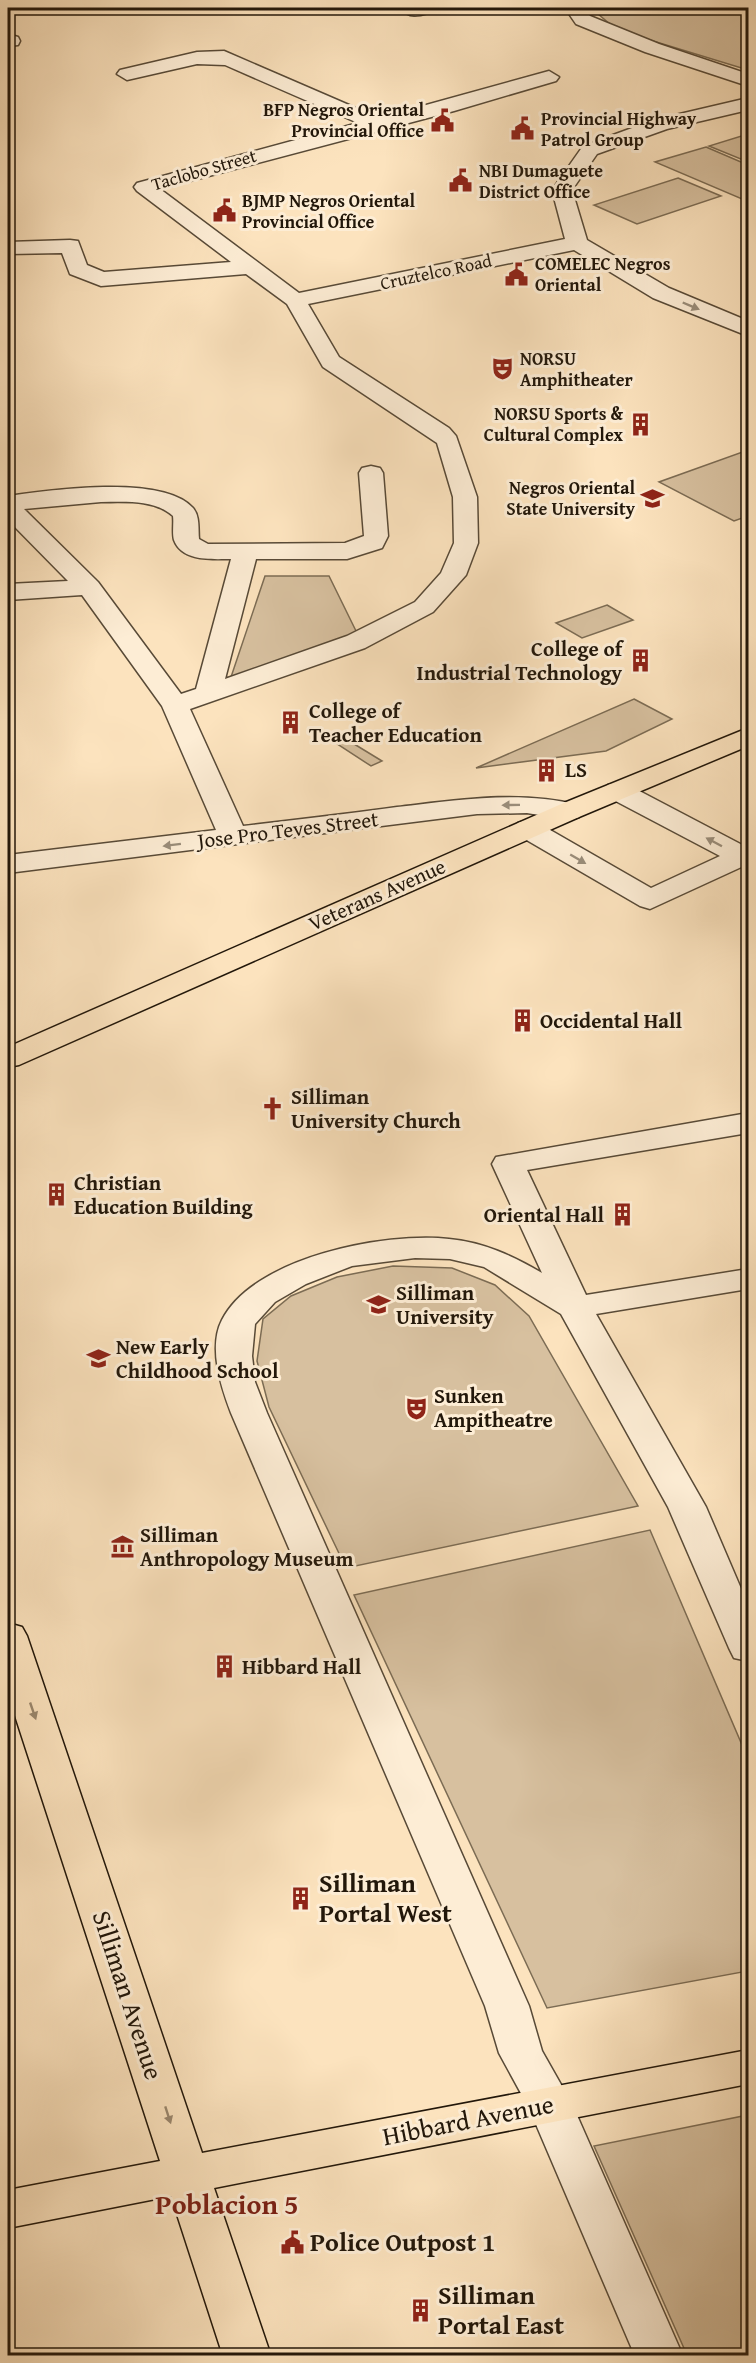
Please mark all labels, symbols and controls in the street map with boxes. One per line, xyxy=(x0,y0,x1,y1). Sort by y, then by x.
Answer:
place label: BFP Negros Oriental Provincial Office xyxy=(263,96,424,144)
place label: Provincial Highway Patrol Group xyxy=(541,105,697,153)
public building icon: BFP Negros Oriental Provincial Office xyxy=(429,107,455,133)
public building icon: Provincial Highway Patrol Group xyxy=(510,116,536,142)
street label: Taclobo Street xyxy=(148,142,260,197)
place label: NBI Dumaguete District Office xyxy=(479,157,603,205)
public building icon: NBI Dumaguete District Office xyxy=(448,168,474,194)
place label: BJMP Negros Oriental Provincial Office xyxy=(242,187,416,235)
public building icon: BJMP Negros Oriental Provincial Office xyxy=(211,198,237,224)
street label: Cruztelco Road xyxy=(378,246,495,297)
place label: COMELEC Negros Oriental xyxy=(535,250,671,298)
public building icon: COMELEC Negros Oriental xyxy=(504,261,530,287)
one-way arrow xyxy=(683,301,701,311)
place label: NORSU Amphitheater xyxy=(520,345,634,393)
theatre icon: NORSU Amphitheater xyxy=(489,356,515,382)
place label: NORSU Sports & Cultural Complex xyxy=(484,400,623,448)
building icon: NORSU Sports & Cultural Complex xyxy=(628,411,654,437)
place label: Negros Oriental State University xyxy=(506,474,636,522)
school or university icon: Negros Oriental State University xyxy=(640,485,666,511)
place label: College of Industrial Technology xyxy=(417,633,625,688)
building icon: College of Industrial Technology xyxy=(627,648,653,674)
place label: College of Teacher Education xyxy=(309,695,482,750)
building icon: College of Teacher Education xyxy=(278,710,304,736)
place label: LS xyxy=(565,754,587,785)
building icon: LS xyxy=(534,757,560,783)
one-way arrow xyxy=(502,800,521,810)
street label: Jose Pro Teves Street xyxy=(193,803,381,856)
one-way arrow xyxy=(705,837,722,847)
one-way arrow xyxy=(162,840,181,849)
street label: Veterans Avenue xyxy=(303,850,451,939)
one-way arrow xyxy=(570,853,586,864)
place label: Occidental Hall xyxy=(540,1005,683,1036)
building icon: Occidental Hall xyxy=(509,1008,535,1034)
place label: Silliman University Church xyxy=(291,1081,461,1136)
church icon: Silliman University Church xyxy=(260,1096,286,1122)
place label: Christian Education Building xyxy=(74,1167,253,1222)
building icon: Christian Education Building xyxy=(43,1182,69,1208)
place label: Oriental Hall xyxy=(484,1199,604,1230)
building icon: Oriental Hall xyxy=(609,1202,635,1228)
place label: Silliman University xyxy=(396,1277,494,1332)
school or university icon: Silliman University xyxy=(365,1292,391,1318)
place label: New Early Childhood School xyxy=(116,1331,279,1386)
school or university icon: New Early Childhood School xyxy=(85,1346,111,1372)
place label: Sunken Ampitheatre xyxy=(434,1380,553,1435)
theatre icon: Sunken Ampitheatre xyxy=(403,1395,429,1421)
place label: Silliman Anthropology Museum xyxy=(140,1519,353,1574)
museum icon: Silliman Anthropology Museum xyxy=(109,1534,135,1560)
place label: Hibbard Hall xyxy=(242,1651,362,1682)
building icon: Hibbard Hall xyxy=(211,1654,237,1680)
one-way arrow xyxy=(29,1702,38,1720)
place label: Silliman Portal West xyxy=(319,1863,452,1932)
building icon: Silliman Portal West xyxy=(288,1885,314,1911)
street label: Silliman Avenue xyxy=(83,1905,174,2084)
street label: Hibbard Avenue xyxy=(379,2084,557,2155)
one-way arrow xyxy=(164,2106,173,2124)
district label: Poblacion 5 xyxy=(155,2183,299,2224)
place label: Police Outpost 1 xyxy=(310,2222,496,2261)
public building icon: Police Outpost 1 xyxy=(279,2229,305,2255)
place label: Silliman Portal East xyxy=(438,2275,564,2344)
building icon: Silliman Portal East xyxy=(407,2297,433,2323)

